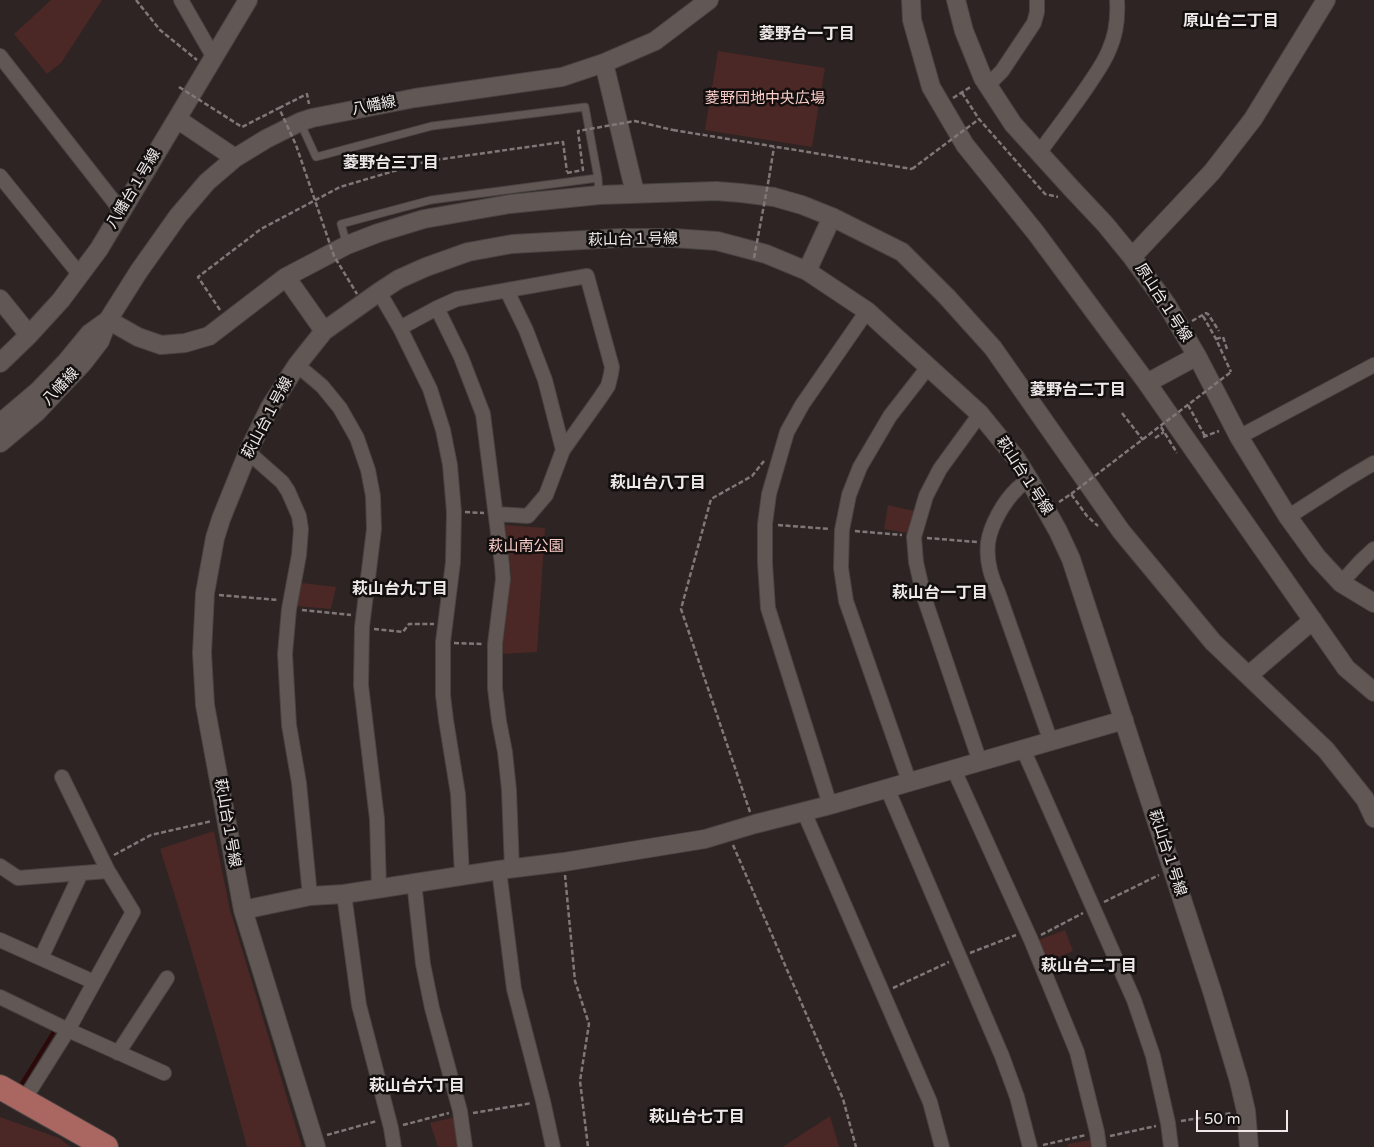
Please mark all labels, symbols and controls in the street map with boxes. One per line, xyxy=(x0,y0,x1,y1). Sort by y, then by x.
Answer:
district label: 原山台二丁目 xyxy=(1183,12,1279,32)
district label: 菱野台一丁目 xyxy=(759,25,855,45)
park label: 菱野団地中央広場 xyxy=(705,90,825,108)
street label: 八幡線 xyxy=(350,93,398,119)
street label: 八幡台１号線 xyxy=(103,146,165,232)
district label: 菱野台三丁目 xyxy=(343,154,439,174)
street label: 萩山台１号線 xyxy=(588,230,678,250)
street label: 原山台１号線 xyxy=(1131,260,1195,346)
street label: 八幡線 xyxy=(39,365,83,409)
street label: 萩山台１号線 xyxy=(239,374,297,462)
district label: 菱野台二丁目 xyxy=(1030,381,1126,401)
street label: 萩山台１号線 xyxy=(992,433,1056,519)
district label: 萩山台八丁目 xyxy=(610,474,706,494)
park label: 萩山南公園 xyxy=(489,538,563,556)
district label: 萩山台九丁目 xyxy=(352,580,448,600)
district label: 萩山台一丁目 xyxy=(892,584,988,604)
street label: 萩山台１号線 xyxy=(210,777,244,869)
street label: 萩山台１号線 xyxy=(1145,807,1189,899)
district label: 萩山台二丁目 xyxy=(1041,957,1137,977)
district label: 萩山台六丁目 xyxy=(369,1077,465,1097)
scale bar xyxy=(1199,1100,1292,1132)
district label: 萩山台七丁目 xyxy=(649,1108,745,1128)
text: 50 m xyxy=(1204,1110,1241,1128)

